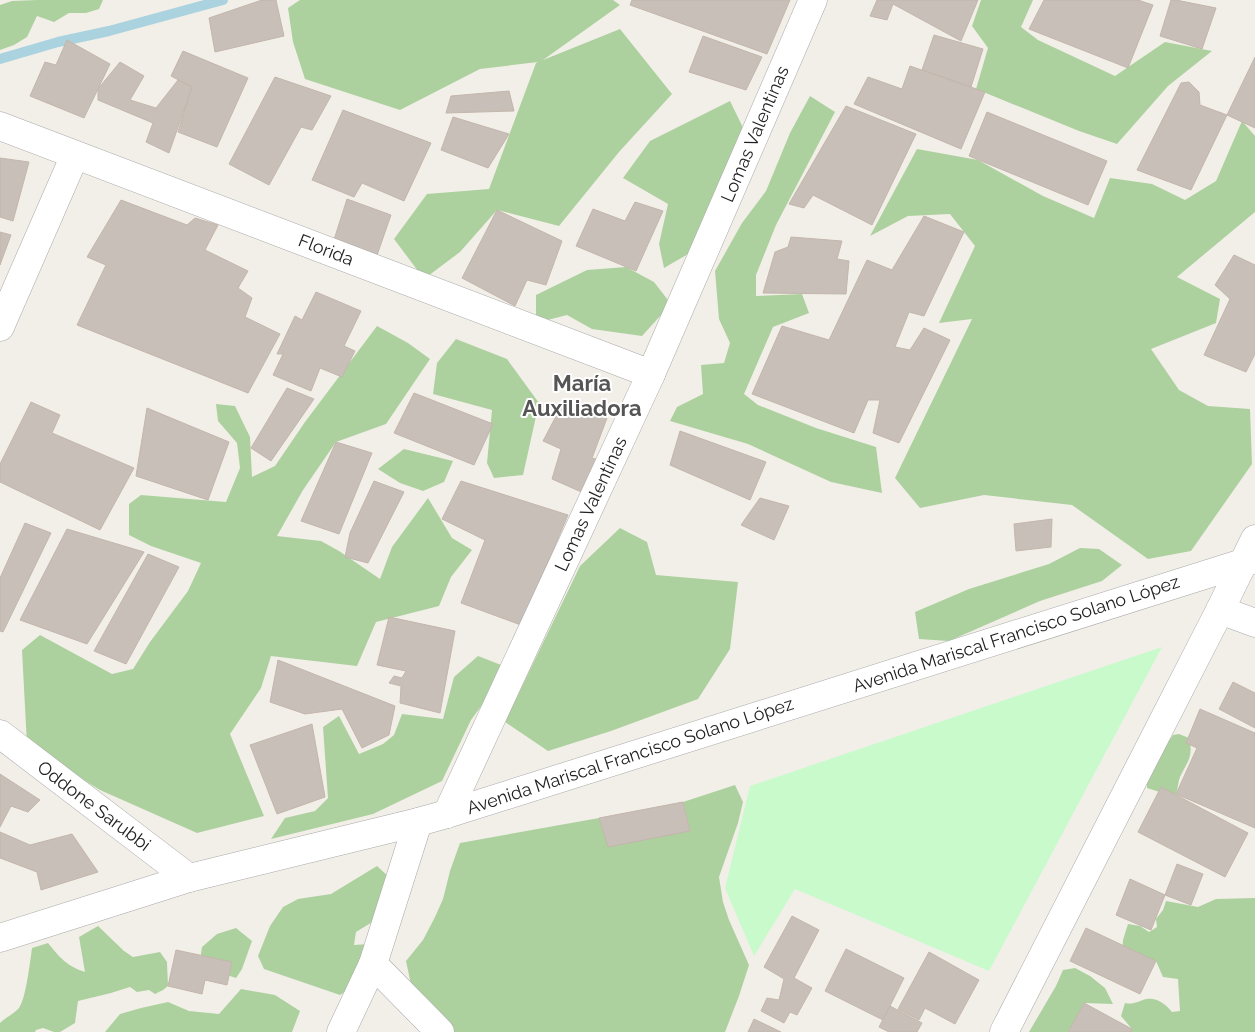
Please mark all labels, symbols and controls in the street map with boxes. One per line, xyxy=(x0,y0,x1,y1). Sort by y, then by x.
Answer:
street label: Lomas Valentinas xyxy=(716,62,793,205)
street label: Florida xyxy=(296,229,357,270)
district label: María Auxiliadora xyxy=(522,370,642,421)
street label: Lomas Valentinas xyxy=(550,433,631,574)
street label: Avenida Mariscal Francisco Solano López xyxy=(850,571,1182,696)
street label: Avenida Mariscal Francisco Solano López xyxy=(464,693,796,818)
street label: Oddone Sarubbi xyxy=(34,756,155,855)

